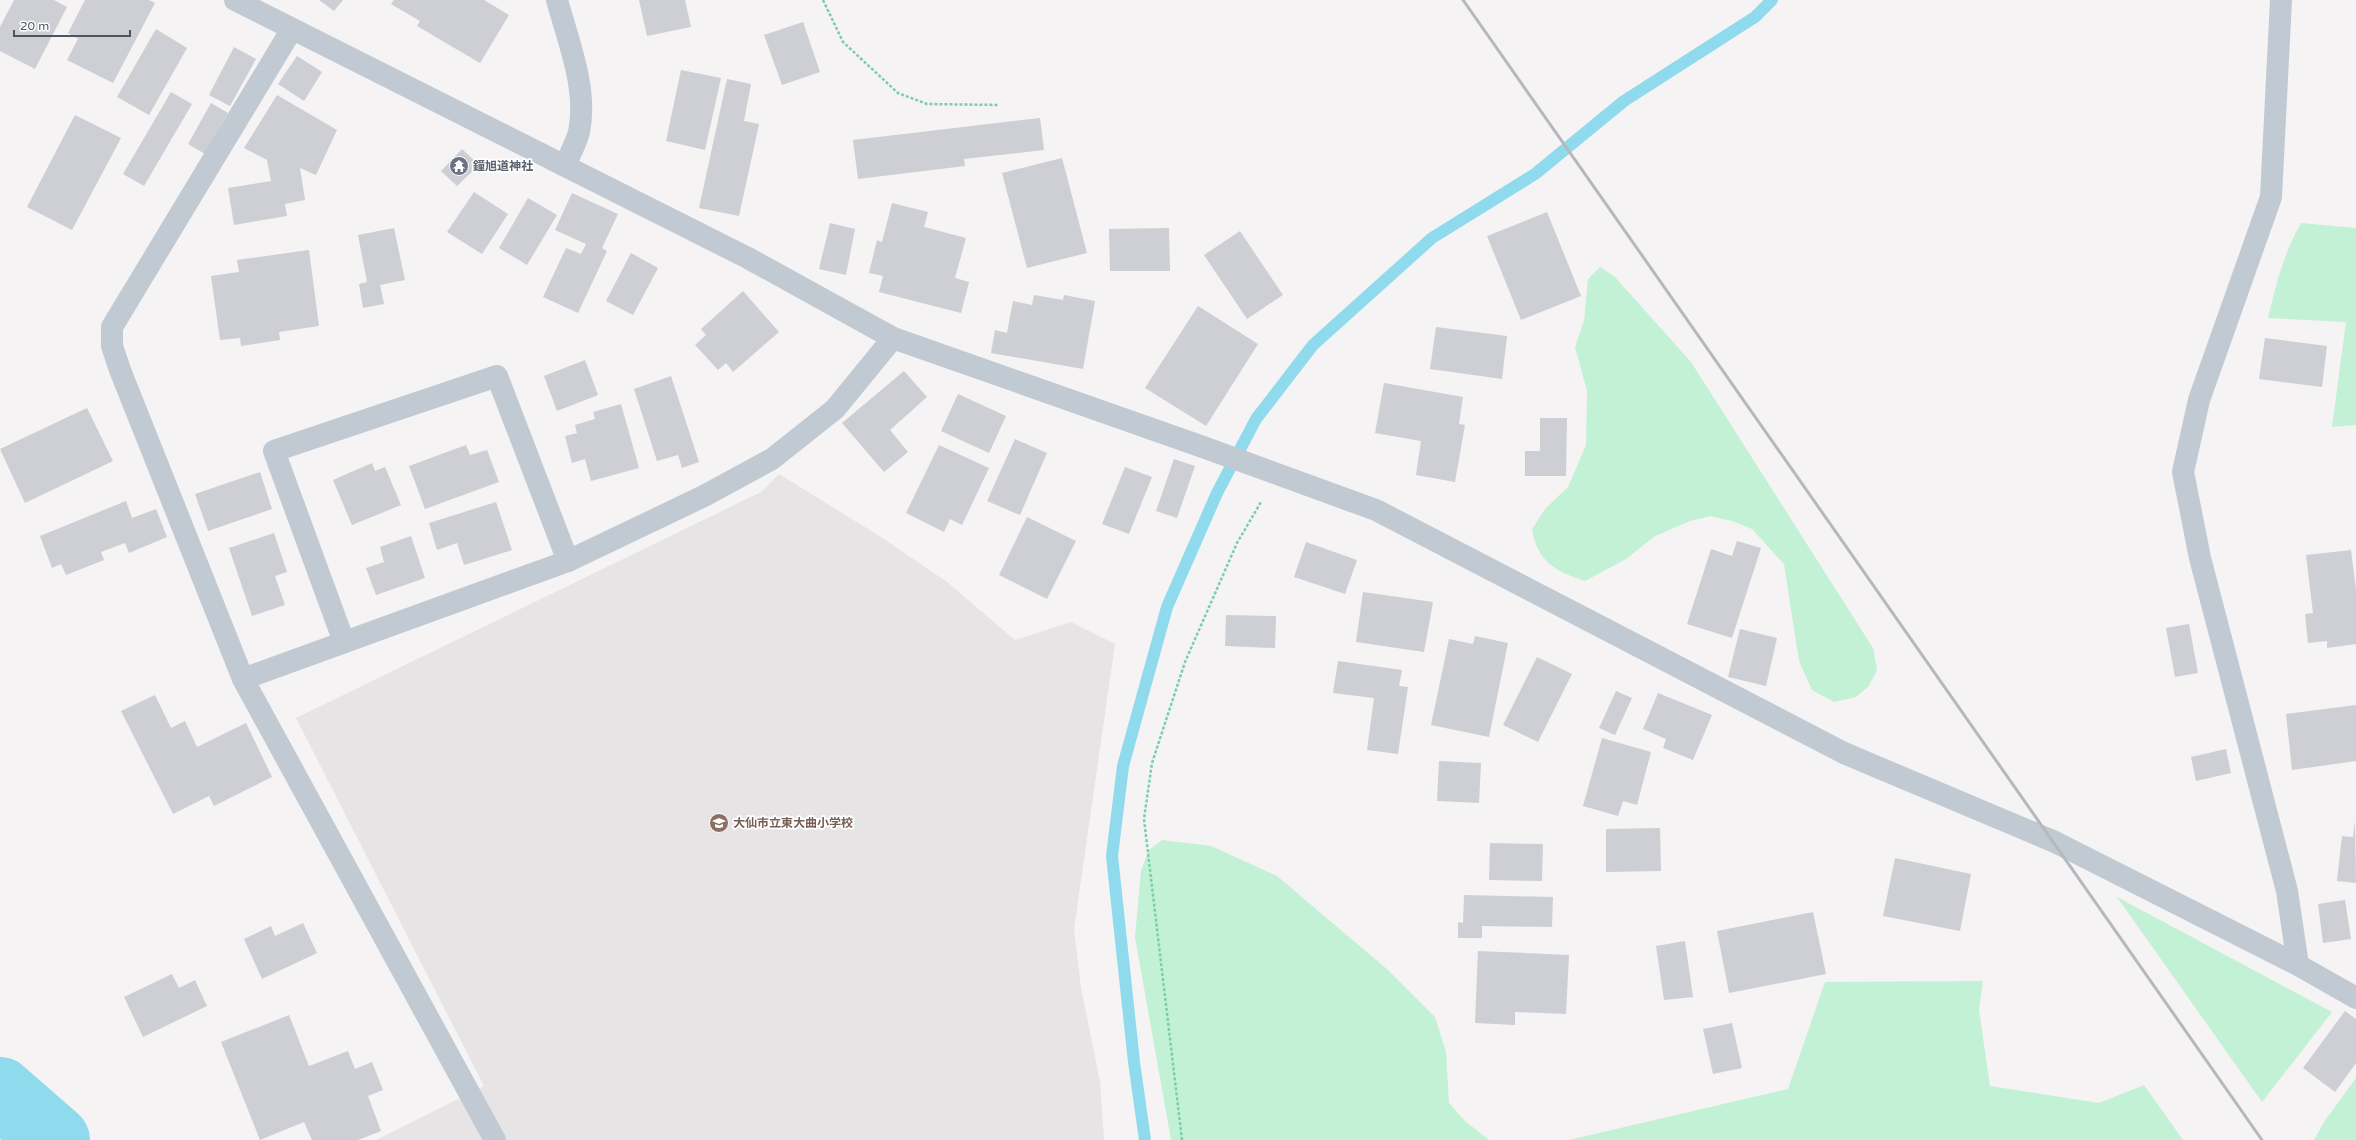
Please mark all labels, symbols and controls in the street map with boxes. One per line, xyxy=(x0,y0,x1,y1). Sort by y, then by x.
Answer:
scale bar xyxy=(14,12,130,38)
text: 20 m xyxy=(20,19,49,33)
temple icon: 鐘旭道神社 xyxy=(448,155,470,177)
place label: 鐘旭道神社 xyxy=(472,159,533,173)
school or university icon: 大仙市立東大曲小学校 xyxy=(708,812,730,834)
place label: 大仙市立東大曲小学校 xyxy=(733,816,853,830)

